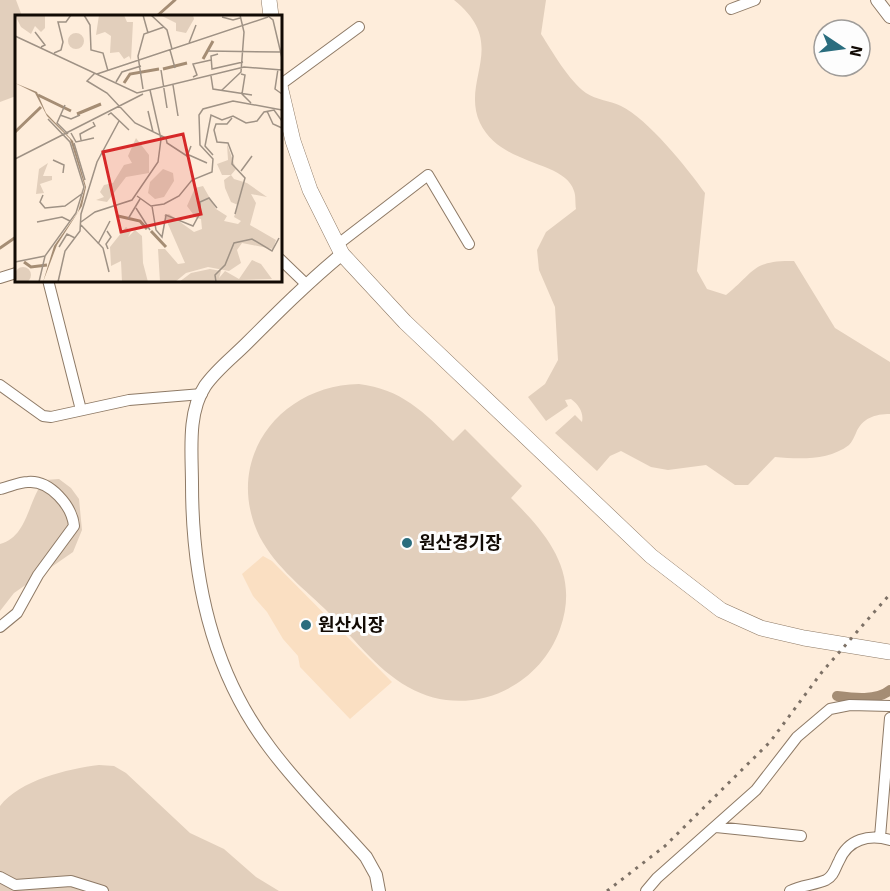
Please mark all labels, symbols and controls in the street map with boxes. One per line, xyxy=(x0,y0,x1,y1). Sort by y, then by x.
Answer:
inset map xyxy=(15,15,282,282)
north arrow xyxy=(812,18,872,78)
text: N xyxy=(845,43,867,59)
place label: 원산경기장 xyxy=(419,532,502,554)
marker: 원산경기장 xyxy=(400,536,414,550)
place label: 원산시장 xyxy=(318,614,385,636)
marker: 원산시장 xyxy=(299,618,313,632)

